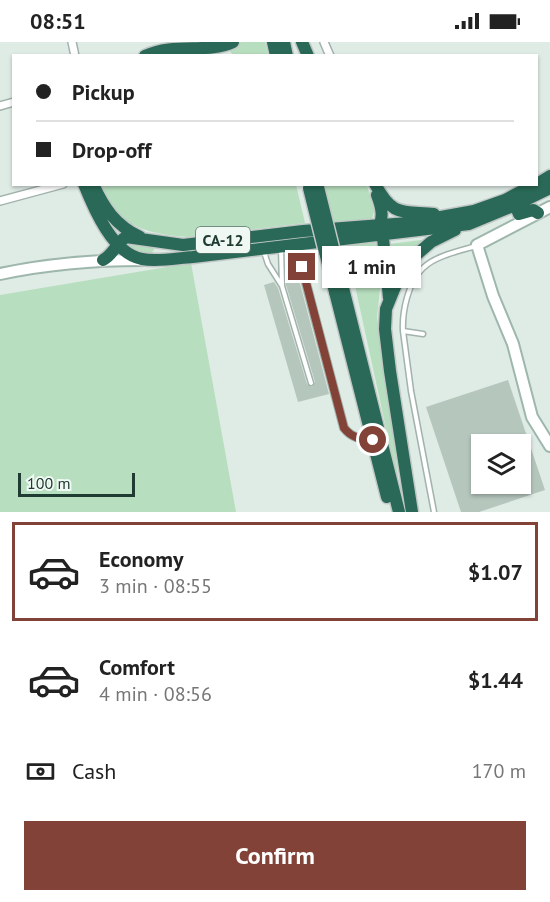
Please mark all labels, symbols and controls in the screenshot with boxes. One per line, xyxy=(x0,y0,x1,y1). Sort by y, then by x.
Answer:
text: 08:51 xyxy=(30,7,86,35)
text: Pickup xyxy=(72,78,135,106)
text: Drop-off xyxy=(72,136,151,164)
road number: CA-12 xyxy=(196,227,250,253)
callout: 1 min xyxy=(323,246,422,288)
route end xyxy=(288,253,315,280)
text: 1 min xyxy=(347,254,396,280)
route start xyxy=(359,426,386,453)
map controls xyxy=(471,434,531,494)
button: layers xyxy=(471,434,531,494)
scale bar xyxy=(18,470,135,498)
text: 100 m xyxy=(27,473,70,493)
icon: car xyxy=(27,545,81,599)
text: Economy xyxy=(99,545,183,573)
text: $1.07 xyxy=(468,558,523,586)
text: 3 min · 08:55 xyxy=(99,573,212,599)
icon: car xyxy=(27,653,81,707)
text: Comfort xyxy=(99,653,175,681)
text: $1.44 xyxy=(468,666,523,694)
text: 4 min · 08:56 xyxy=(99,681,212,707)
icon: cash xyxy=(24,755,57,788)
text: Cash xyxy=(72,757,116,785)
text: 170 m xyxy=(472,758,526,784)
button: Confirm xyxy=(24,821,526,890)

